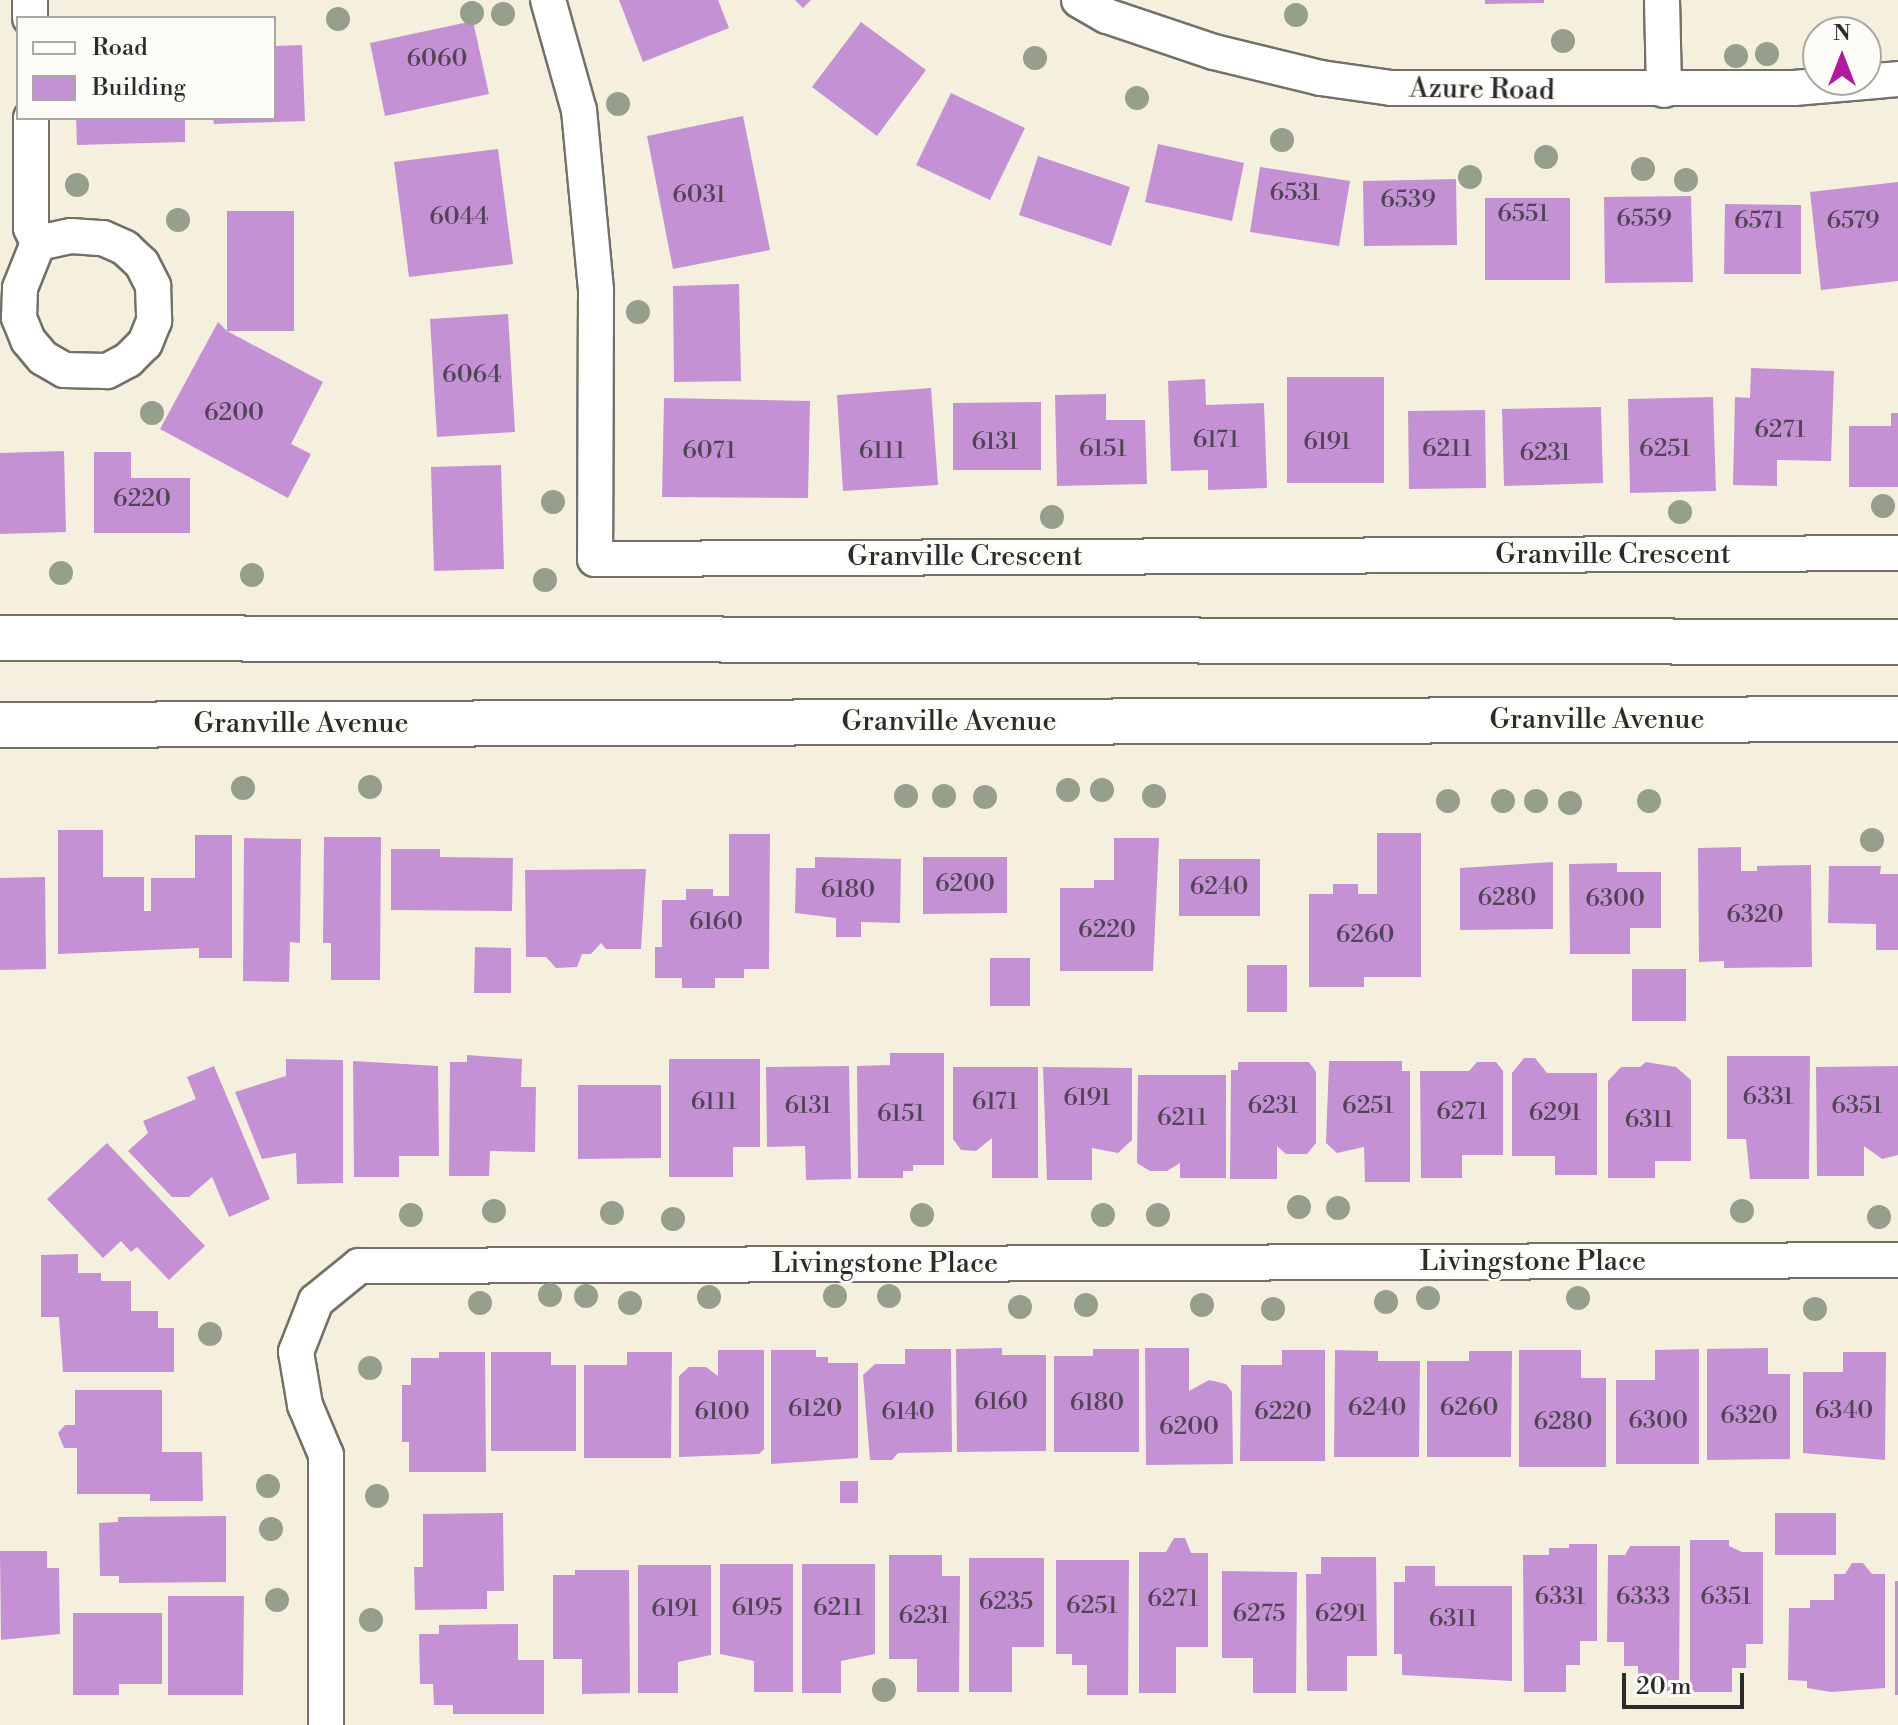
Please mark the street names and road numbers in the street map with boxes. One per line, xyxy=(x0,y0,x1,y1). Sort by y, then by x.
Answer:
street label: Azure Road xyxy=(1409,72,1555,108)
street label: Granville Crescent xyxy=(1495,538,1731,572)
street label: Granville Crescent xyxy=(847,540,1083,574)
street label: Granville Avenue xyxy=(1489,703,1705,737)
street label: Granville Avenue xyxy=(841,705,1057,739)
street label: Granville Avenue xyxy=(193,707,409,741)
street label: Livingstone Place xyxy=(1420,1245,1646,1279)
street label: Livingstone Place xyxy=(772,1247,998,1281)

